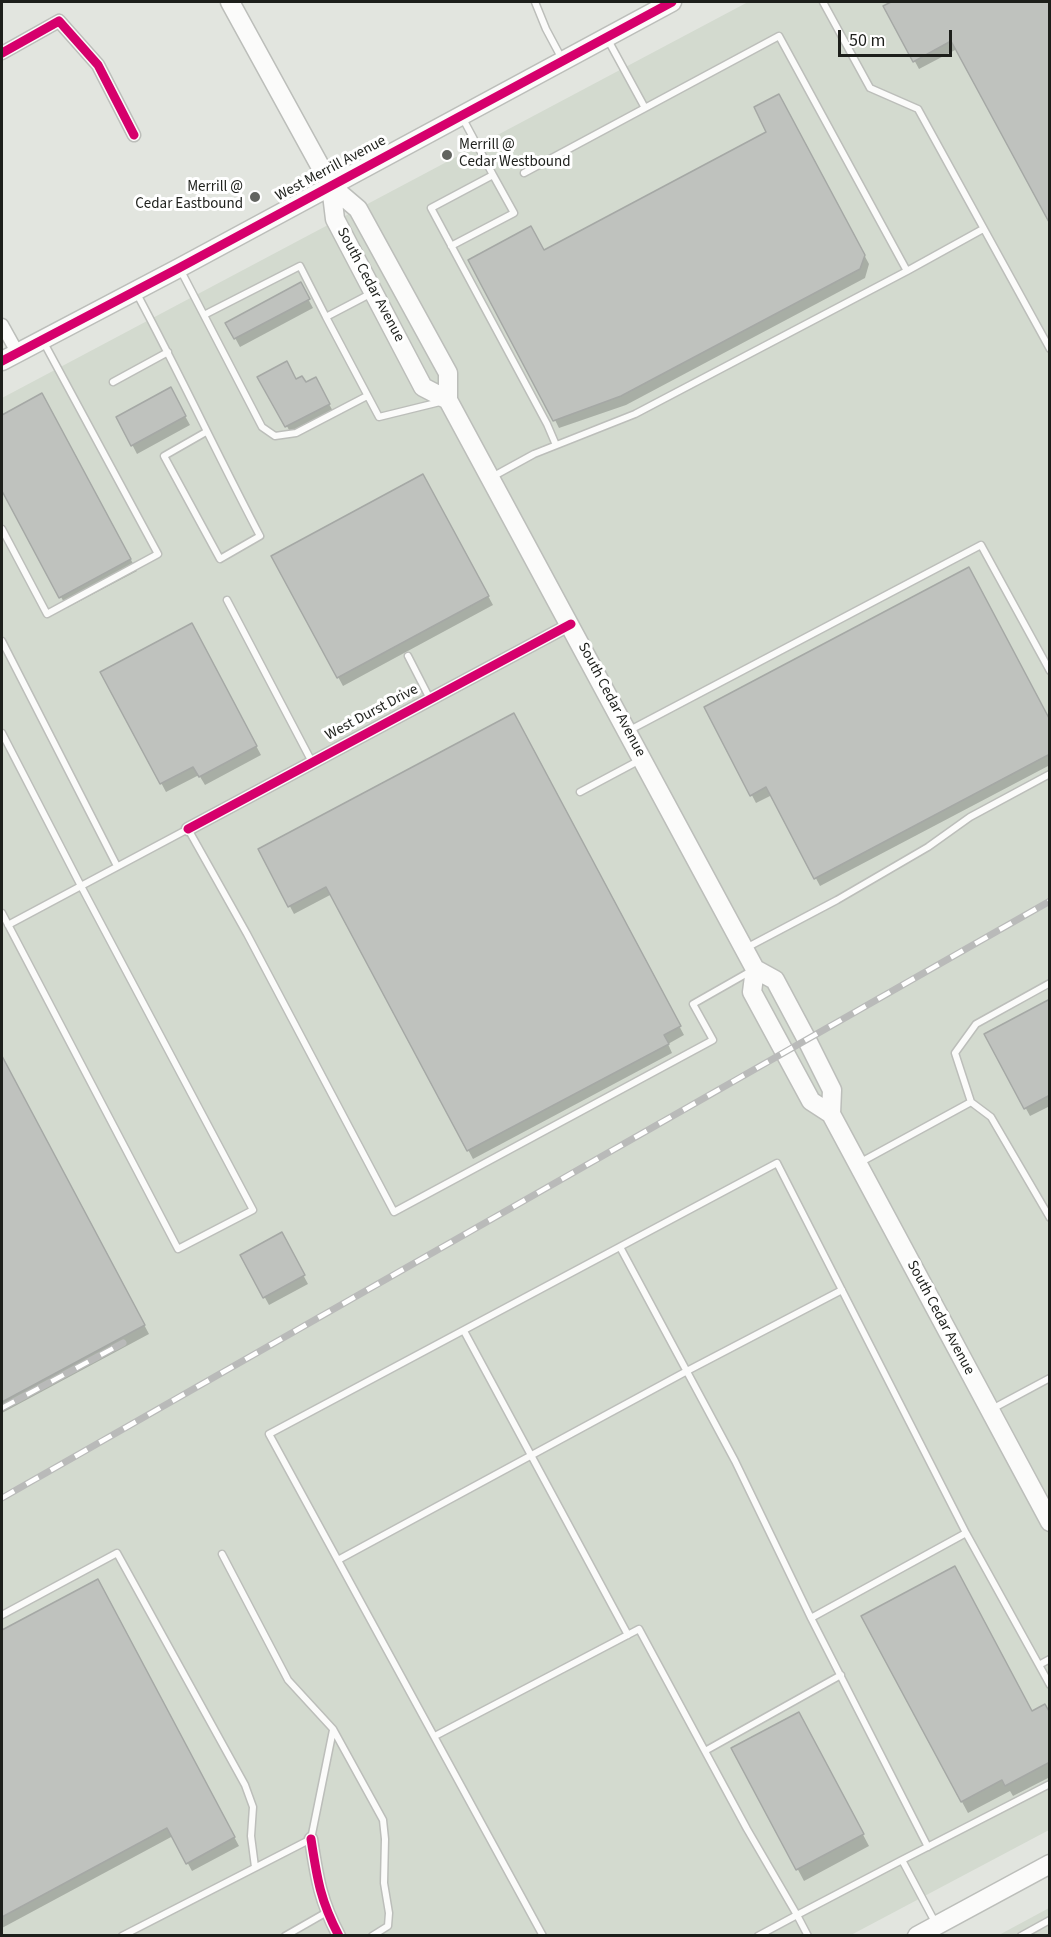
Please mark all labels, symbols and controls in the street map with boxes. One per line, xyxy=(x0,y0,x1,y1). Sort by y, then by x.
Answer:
scale bar xyxy=(841,18,955,56)
text: 50 m xyxy=(849,28,885,53)
street label: West Merrill Avenue xyxy=(273,132,389,206)
place label: Merrill @ Cedar Westbound xyxy=(459,137,570,172)
marker: Merrill @ Cedar Westbound xyxy=(440,148,454,162)
place label: Merrill @ Cedar Eastbound xyxy=(135,179,243,214)
marker: Merrill @ Cedar Eastbound xyxy=(248,190,262,204)
street label: South Cedar Avenue xyxy=(332,225,408,345)
street label: South Cedar Avenue xyxy=(573,640,649,760)
street label: West Durst Drive xyxy=(323,681,421,745)
street label: South Cedar Avenue xyxy=(902,1258,978,1378)

